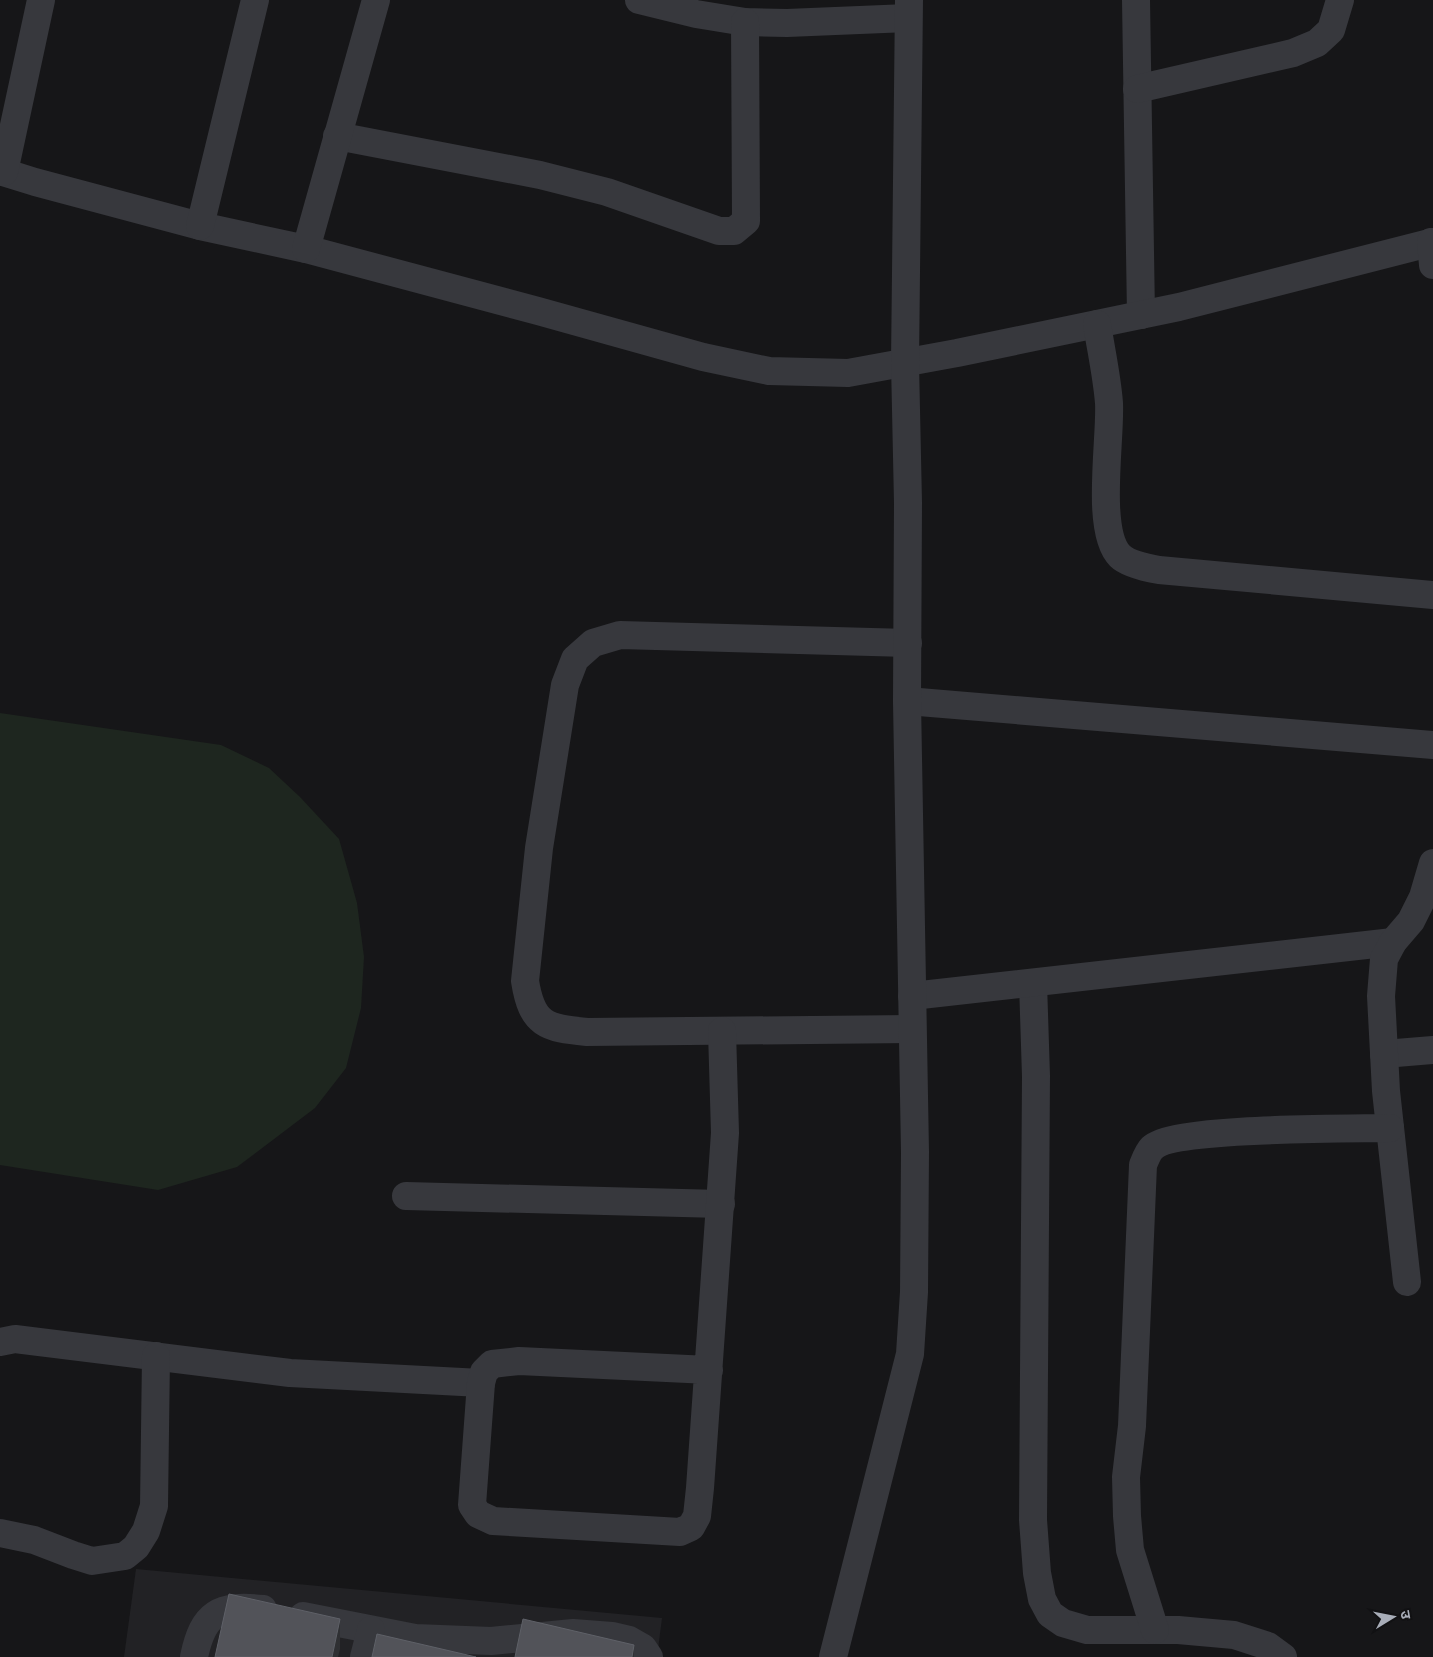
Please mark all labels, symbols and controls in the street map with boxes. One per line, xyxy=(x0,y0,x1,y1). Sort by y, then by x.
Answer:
north arrow xyxy=(1368,1592,1418,1642)
text: उ xyxy=(1395,1609,1416,1621)

